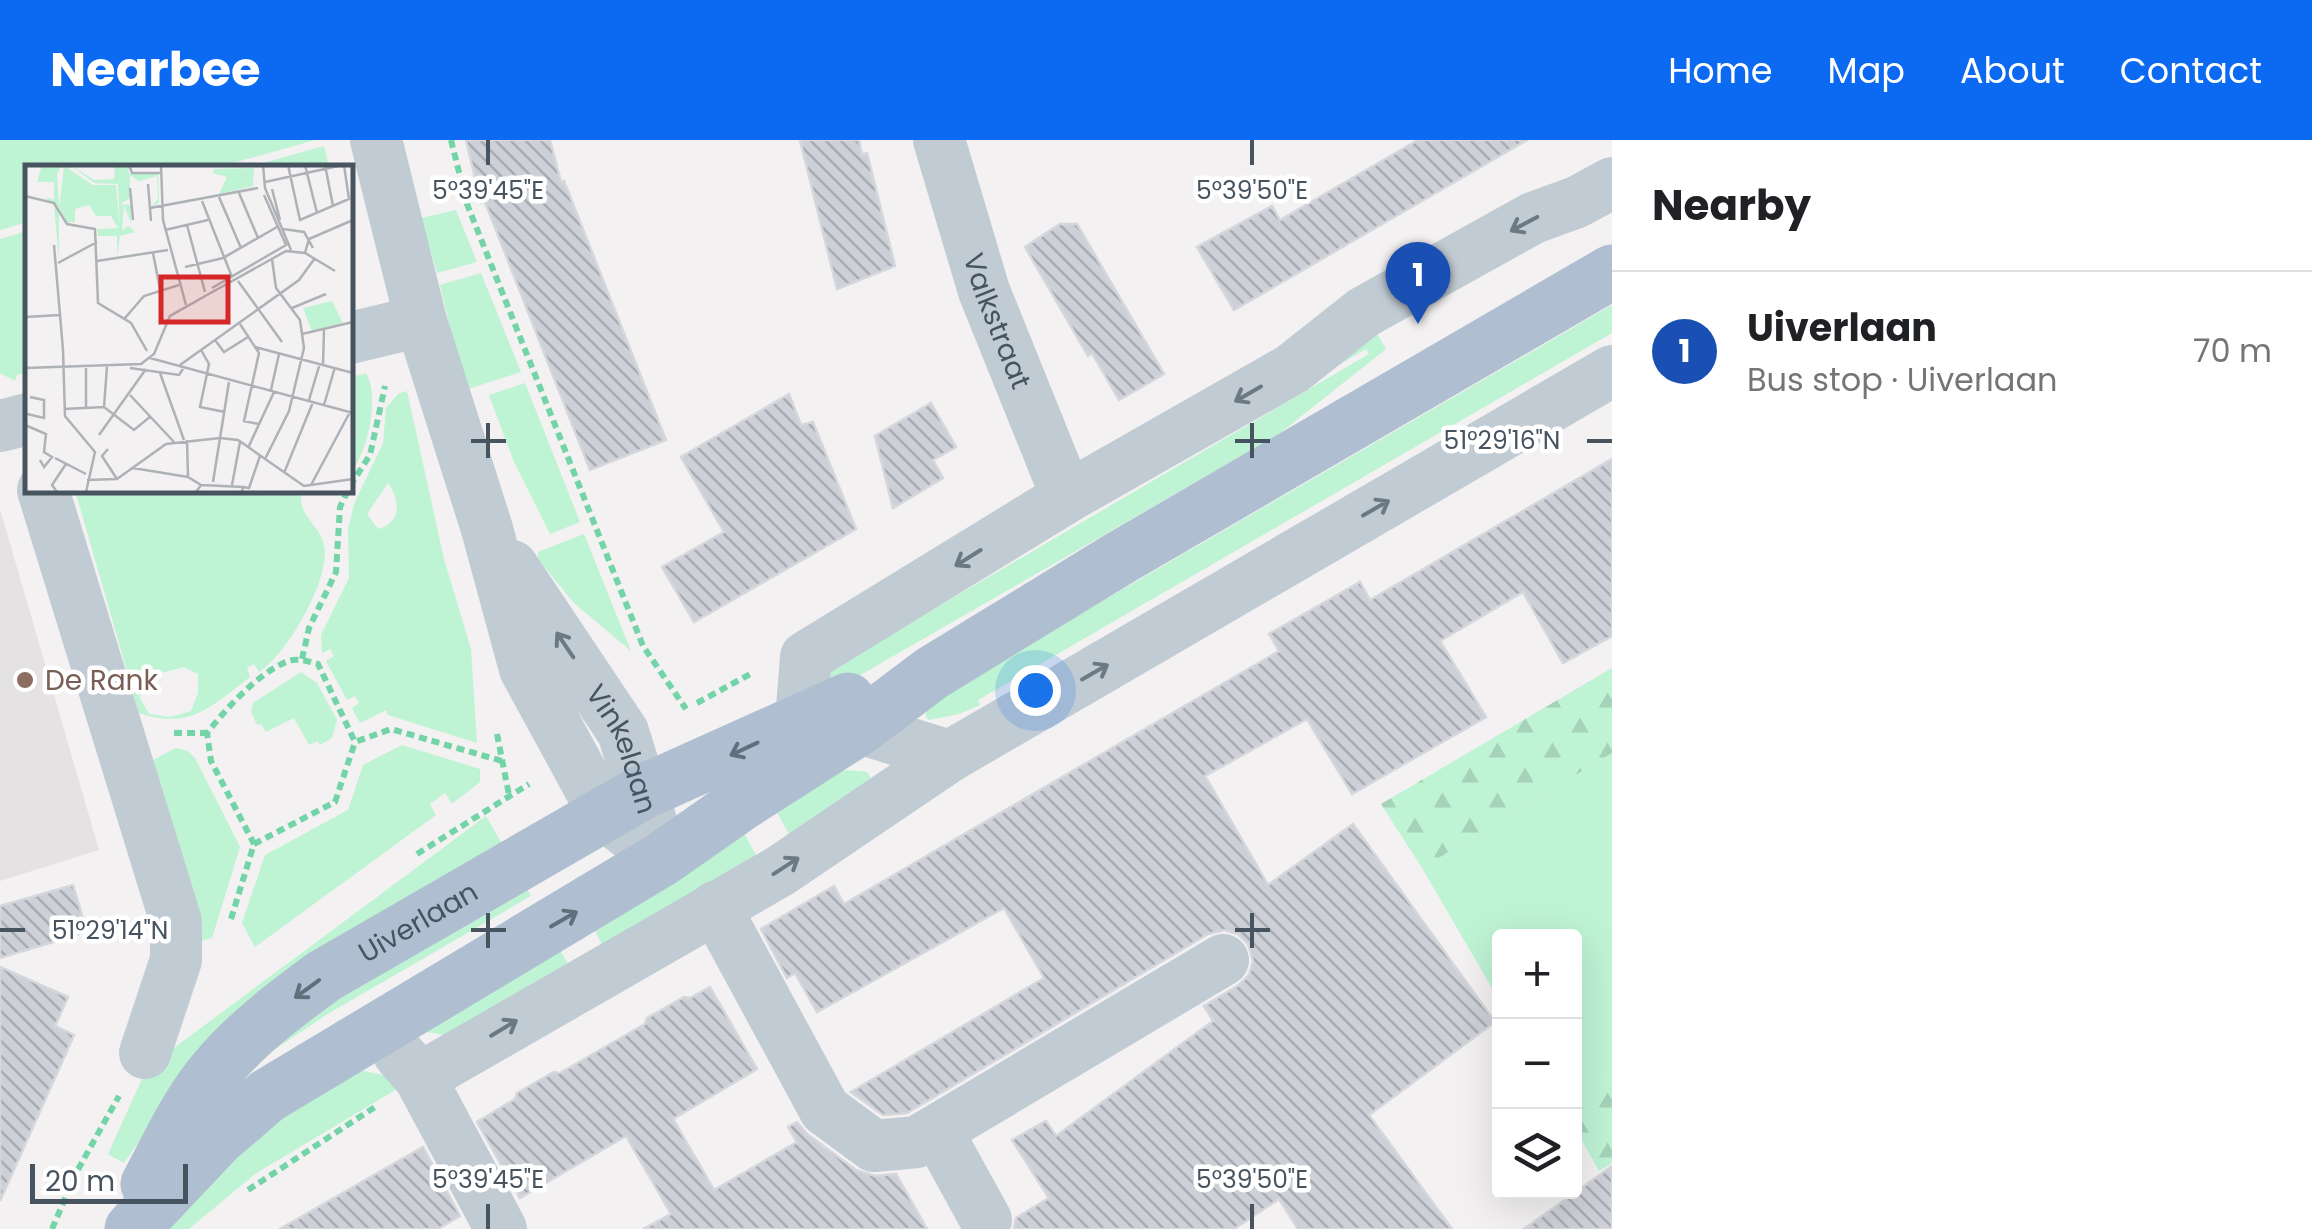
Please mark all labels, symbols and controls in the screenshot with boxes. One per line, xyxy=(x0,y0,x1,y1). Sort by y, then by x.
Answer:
text: Nearbee xyxy=(50,36,261,103)
text: Home xyxy=(1668,46,1773,95)
text: Map xyxy=(1828,46,1905,95)
text: About xyxy=(1960,46,2065,95)
text: Contact xyxy=(2120,46,2262,95)
inset map xyxy=(25,165,352,492)
text: 5°39'45"E xyxy=(432,173,544,208)
text: 5°39'50"E xyxy=(1196,173,1308,208)
text: Nearby xyxy=(1652,176,1811,235)
one-way arrow xyxy=(1510,215,1539,234)
pin: 1 xyxy=(1386,241,1450,324)
street label: Valkstraat xyxy=(954,248,1040,395)
text: Uiverlaan xyxy=(1747,301,1937,354)
text: 1 xyxy=(1678,328,1691,373)
text: 70 m xyxy=(2193,328,2272,373)
text: Bus stop · Uiverlaan xyxy=(1747,357,2058,402)
one-way arrow xyxy=(1234,384,1263,404)
text: 51°29'16"N xyxy=(1444,423,1560,458)
one-way arrow xyxy=(1360,498,1390,518)
one-way arrow xyxy=(954,548,983,568)
one-way arrow xyxy=(555,632,576,660)
place label: De Rank xyxy=(45,661,159,700)
one-way arrow xyxy=(1080,662,1108,682)
your location xyxy=(1010,665,1061,716)
marker: De Rank xyxy=(14,669,36,691)
street label: Vinkelaan xyxy=(576,677,666,819)
one-way arrow xyxy=(730,740,760,759)
one-way arrow xyxy=(771,856,800,876)
street label: Uiverlaan xyxy=(351,872,485,972)
one-way arrow xyxy=(549,909,578,929)
text: 51°29'14"N xyxy=(52,913,168,948)
map controls xyxy=(1492,929,1582,1199)
button: + xyxy=(1492,929,1582,1019)
one-way arrow xyxy=(294,978,321,999)
one-way arrow xyxy=(489,1018,518,1038)
button: − xyxy=(1492,1019,1582,1109)
button: layers xyxy=(1492,1109,1582,1199)
scale bar xyxy=(30,1159,188,1204)
text: 20 m xyxy=(45,1162,115,1201)
text: 5°39'45"E xyxy=(432,1162,544,1197)
text: 5°39'50"E xyxy=(1196,1162,1308,1197)

